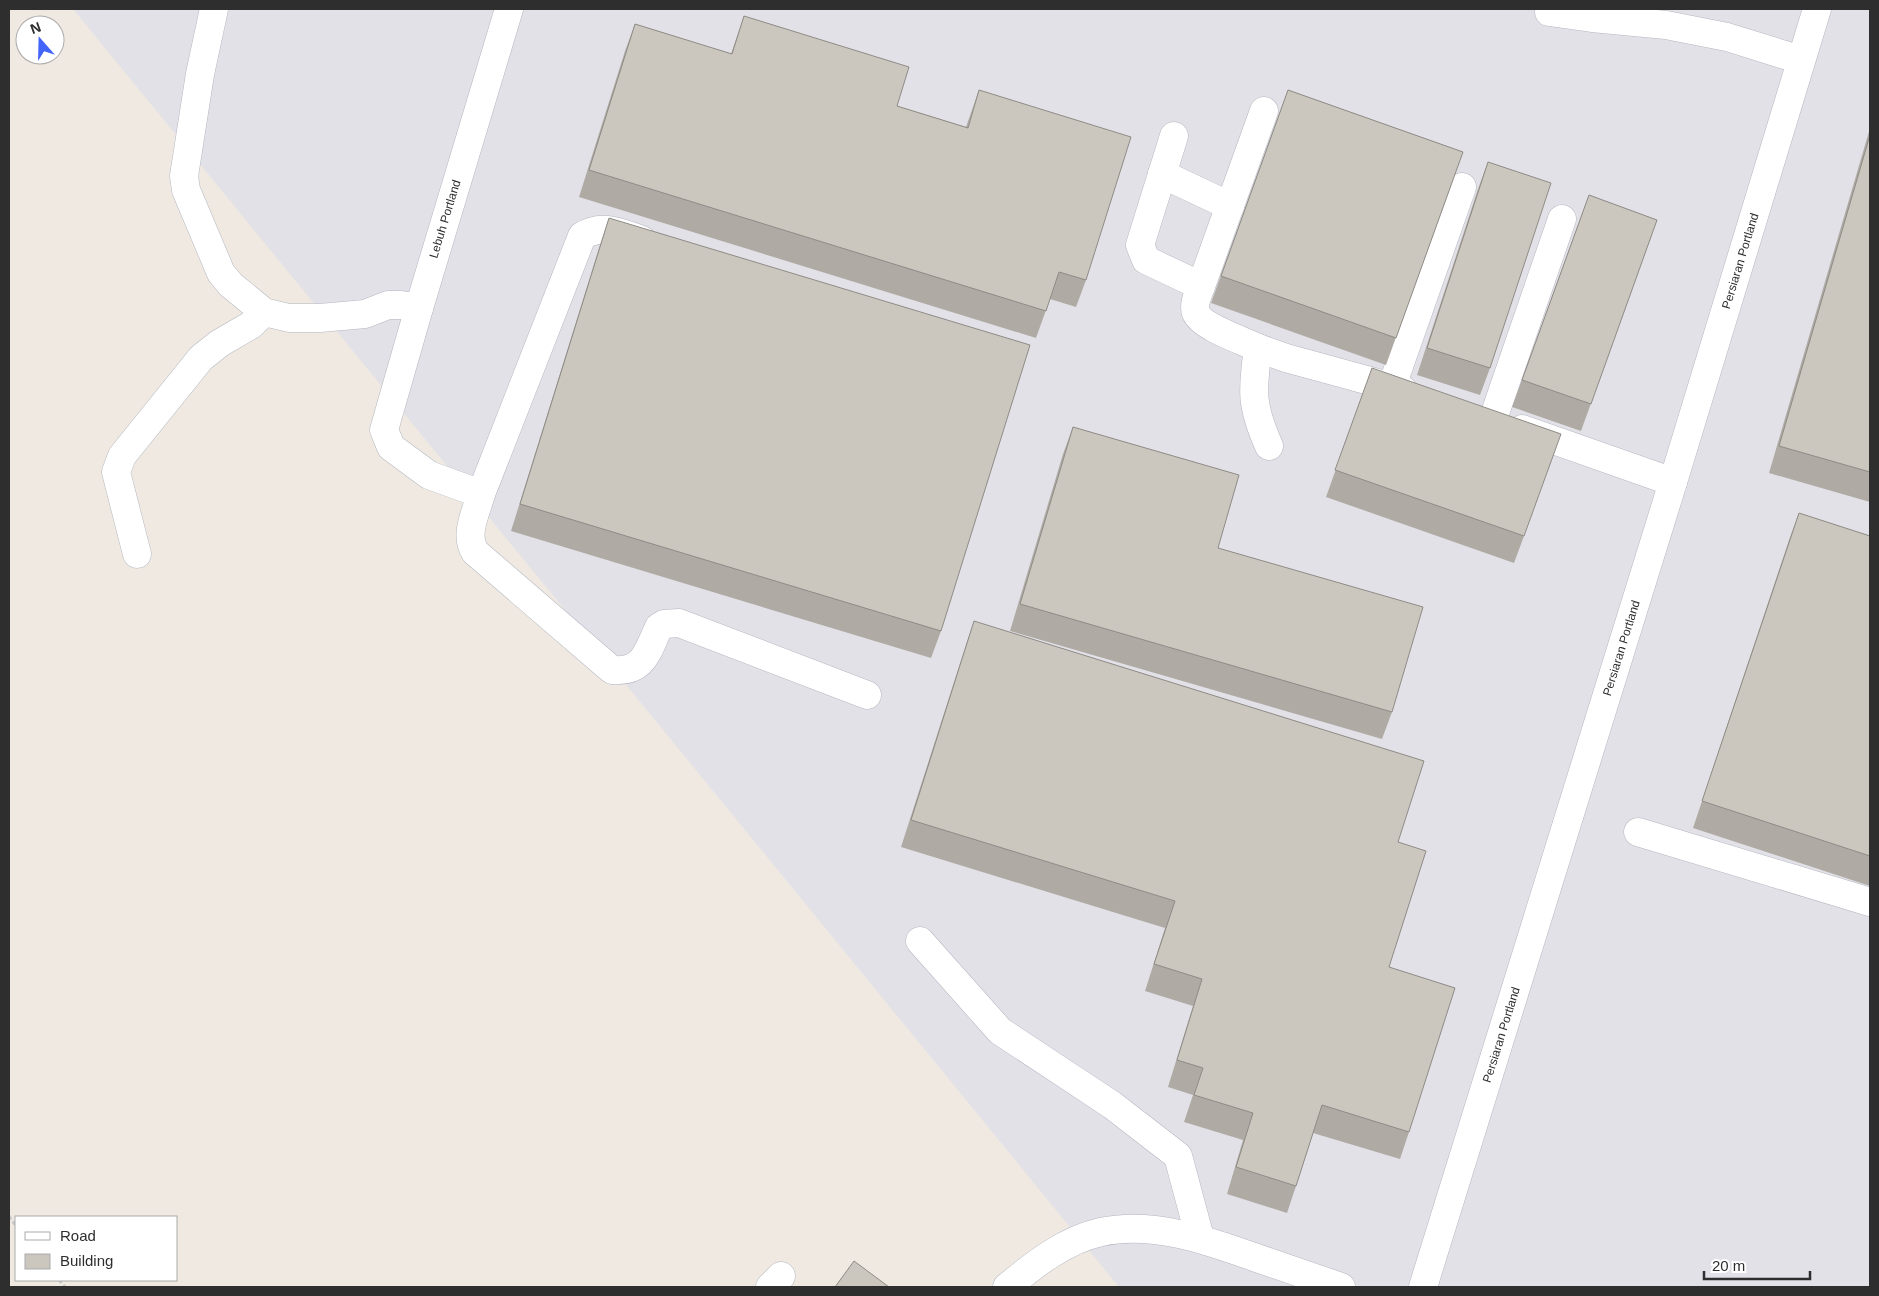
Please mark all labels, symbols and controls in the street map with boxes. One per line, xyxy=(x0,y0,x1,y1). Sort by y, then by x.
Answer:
north arrow xyxy=(15,15,65,65)
text: N xyxy=(28,19,43,37)
street label: Lebuh Portland xyxy=(426,178,464,260)
street label: Persiaran Portland xyxy=(1719,211,1761,311)
street label: Persiaran Portland xyxy=(1600,598,1643,698)
street label: Persiaran Portland xyxy=(1480,985,1523,1084)
legend xyxy=(15,1216,178,1281)
text: Road xyxy=(60,1227,96,1244)
scale bar xyxy=(1704,1248,1810,1280)
text: Building xyxy=(60,1252,113,1269)
text: 20 m xyxy=(1712,1257,1745,1274)

